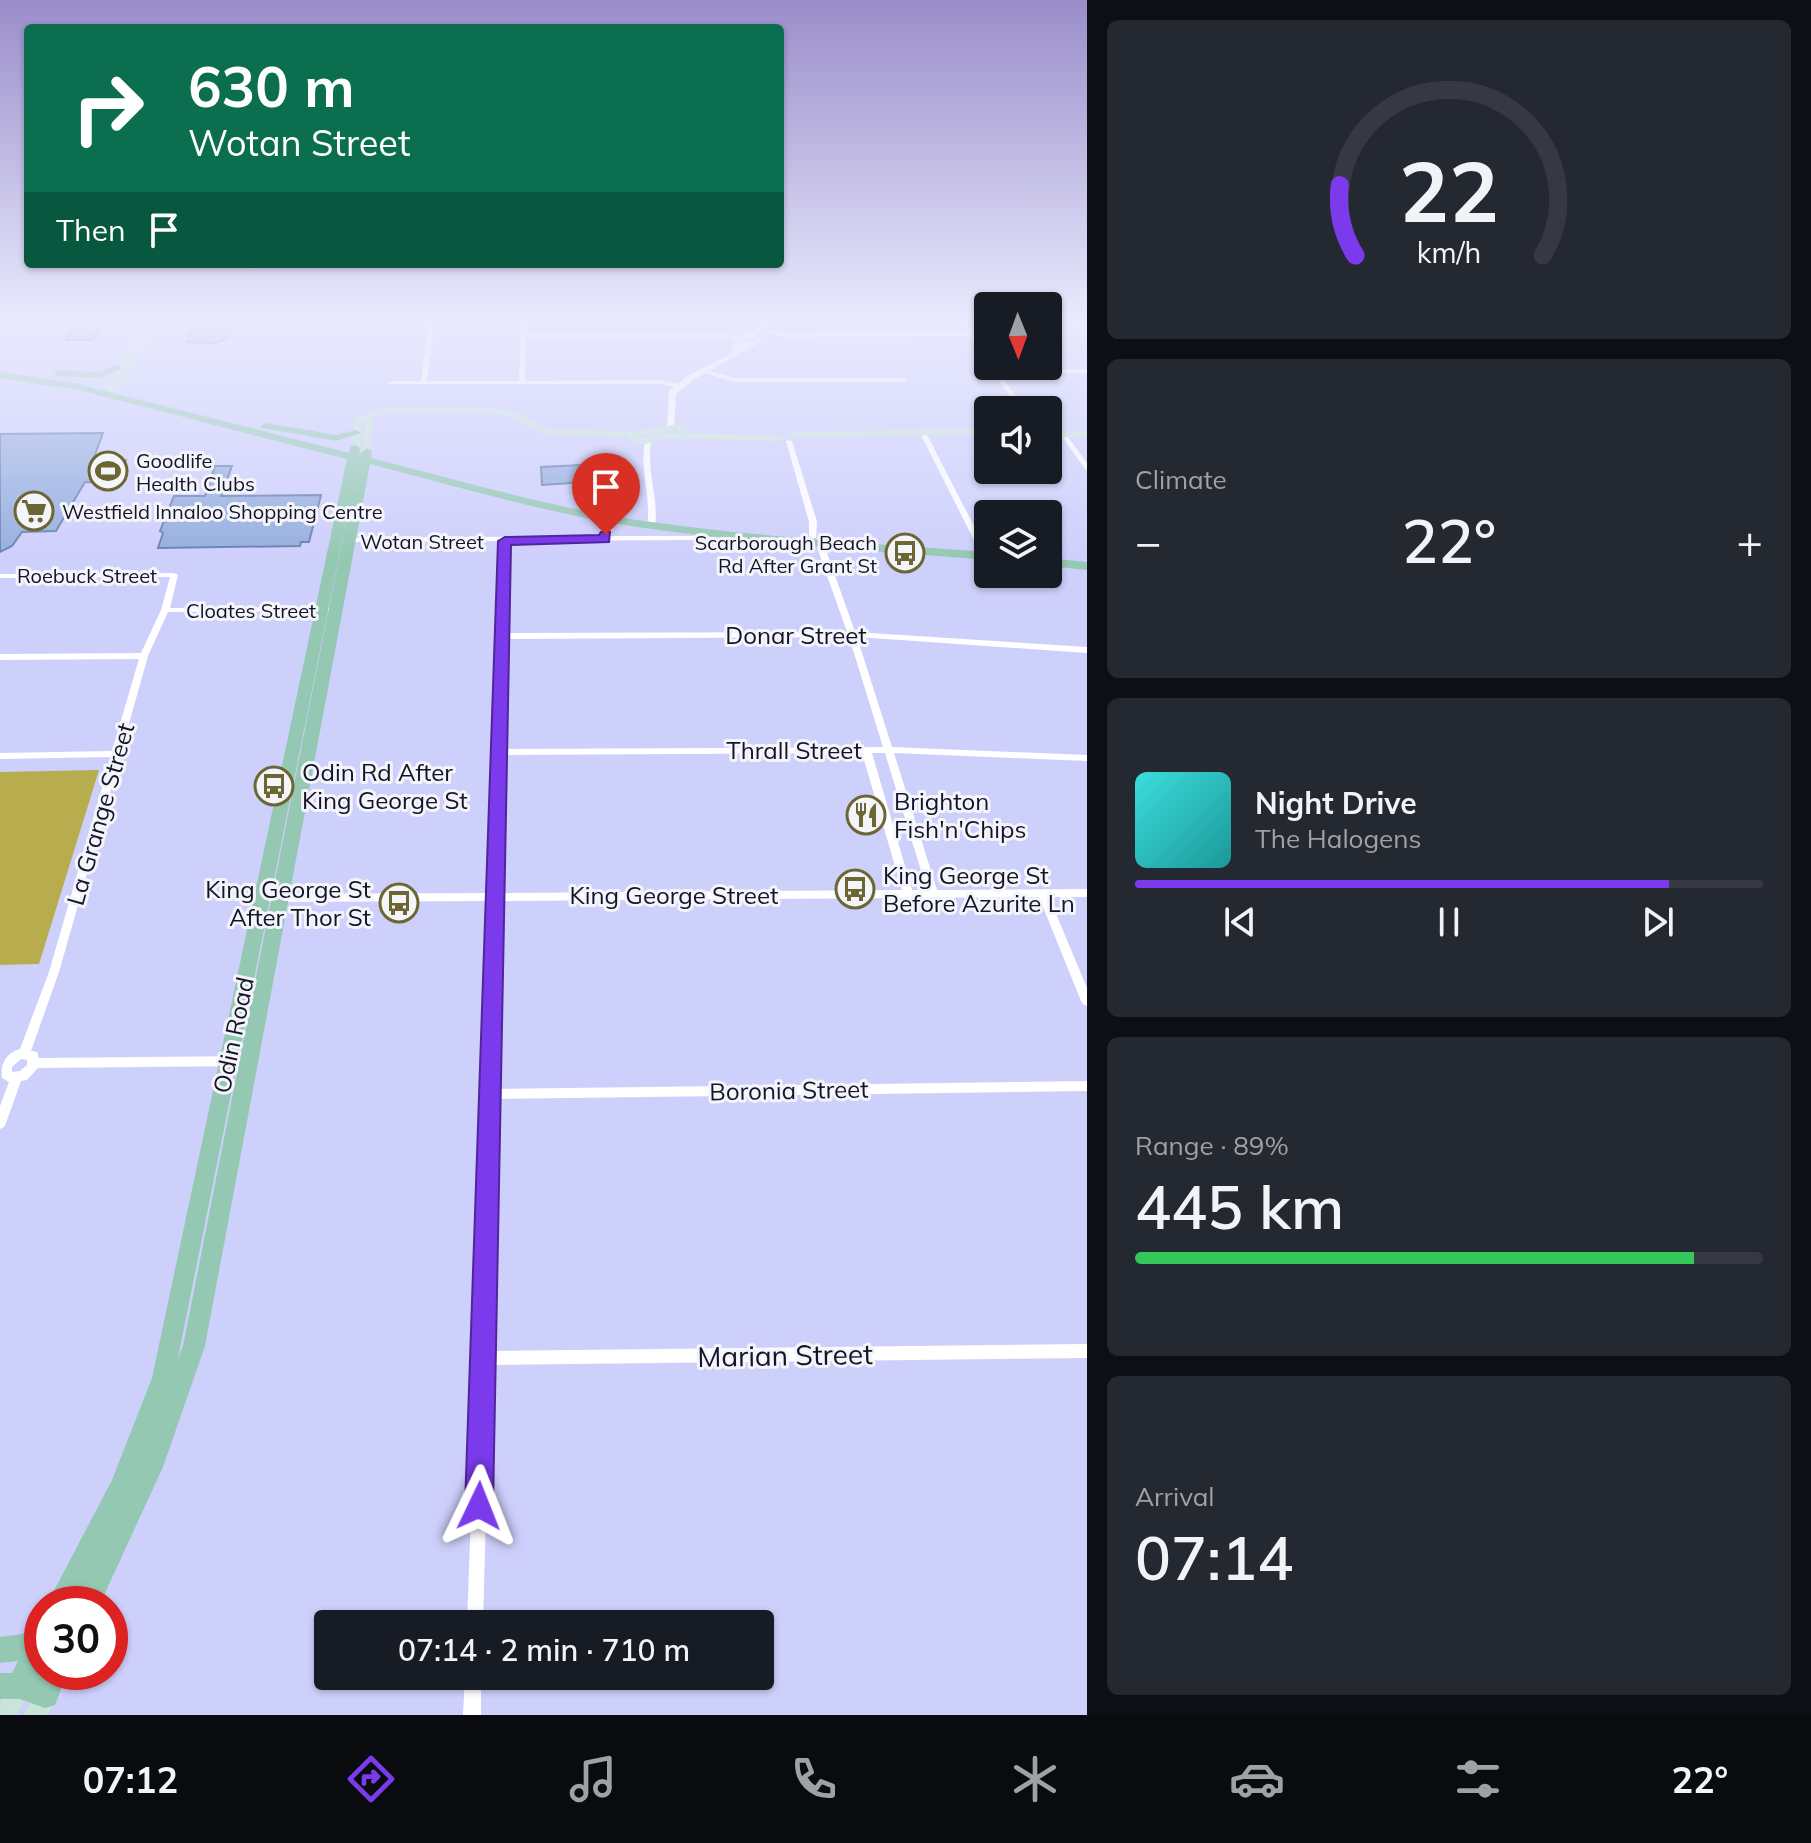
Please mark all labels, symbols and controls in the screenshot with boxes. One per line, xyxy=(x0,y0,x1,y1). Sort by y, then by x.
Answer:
text: 630 m xyxy=(188,51,355,121)
icon: right xyxy=(56,56,160,160)
text: Wotan Street xyxy=(188,120,411,165)
text: 22 xyxy=(1399,137,1499,242)
icon: arrive xyxy=(142,208,186,252)
text: Then xyxy=(56,211,126,249)
text: km/h xyxy=(1417,234,1481,270)
north arrow xyxy=(974,292,1062,380)
map controls xyxy=(974,292,1062,588)
button: sound xyxy=(974,396,1062,484)
place label: Goodlife Health Clubs xyxy=(136,448,255,496)
sports icon: Goodlife Health Clubs xyxy=(87,450,129,492)
pin xyxy=(572,453,640,535)
text: Climate xyxy=(1135,463,1227,496)
icon: arrive xyxy=(584,465,628,509)
supermarket icon: Westfield Innaloo Shopping Centre xyxy=(13,490,55,532)
place label: Westfield Innaloo Shopping Centre xyxy=(62,499,383,524)
button: layers xyxy=(974,500,1062,588)
text: 22° xyxy=(1402,503,1496,578)
text: − xyxy=(1135,514,1161,569)
text: + xyxy=(1737,514,1763,569)
street label: Wotan Street xyxy=(360,529,484,554)
place label: Scarborough Beach Rd After Grant St xyxy=(695,530,877,578)
bus stop icon: Scarborough Beach Rd After Grant St xyxy=(884,532,926,574)
street label: Roebuck Street xyxy=(17,563,157,588)
street label: Cloates Street xyxy=(186,598,316,623)
street label: Donar Street xyxy=(725,620,867,650)
street label: La Grange Street xyxy=(60,719,140,909)
street label: Thrall Street xyxy=(726,735,862,765)
place label: Odin Rd After King George St xyxy=(302,757,468,815)
bus stop icon: Odin Rd After King George St xyxy=(253,765,295,807)
text: Night Drive xyxy=(1255,784,1417,822)
place label: Brighton Fish'n'Chips xyxy=(894,786,1026,844)
restaurant icon: Brighton Fish'n'Chips xyxy=(845,794,887,836)
text: The Halogens xyxy=(1255,822,1421,855)
place label: King George St Before Azurite Ln xyxy=(883,860,1075,918)
bus stop icon: King George St Before Azurite Ln xyxy=(834,868,876,910)
place label: King George St After Thor St xyxy=(205,874,371,932)
street label: King George Street xyxy=(570,880,778,910)
bus stop icon: King George St After Thor St xyxy=(378,882,420,924)
icon: previous xyxy=(1218,900,1262,944)
icon: pause xyxy=(1427,900,1471,944)
icon: next xyxy=(1636,900,1680,944)
street label: Odin Road xyxy=(206,974,260,1096)
street label: Boronia Street xyxy=(709,1074,869,1106)
text: Range · 89% xyxy=(1135,1129,1289,1162)
text: 445 km xyxy=(1135,1169,1344,1244)
street label: Marian Street xyxy=(697,1336,873,1374)
position arrow xyxy=(437,1464,521,1548)
text: Arrival xyxy=(1135,1480,1215,1513)
text: 07:14 xyxy=(1135,1520,1293,1595)
speed limit sign: 30 xyxy=(24,1586,128,1690)
text: 07:14 · 2 min · 710 m xyxy=(398,1631,690,1669)
icon: directions xyxy=(343,1751,399,1807)
icon: music xyxy=(565,1751,621,1807)
icon: phone xyxy=(786,1751,842,1807)
icon: climate xyxy=(1007,1751,1063,1807)
icon: car xyxy=(1229,1751,1285,1807)
icon: filters xyxy=(1450,1751,1506,1807)
text: 07:12 xyxy=(83,1757,178,1802)
text: 22° xyxy=(1671,1757,1728,1802)

